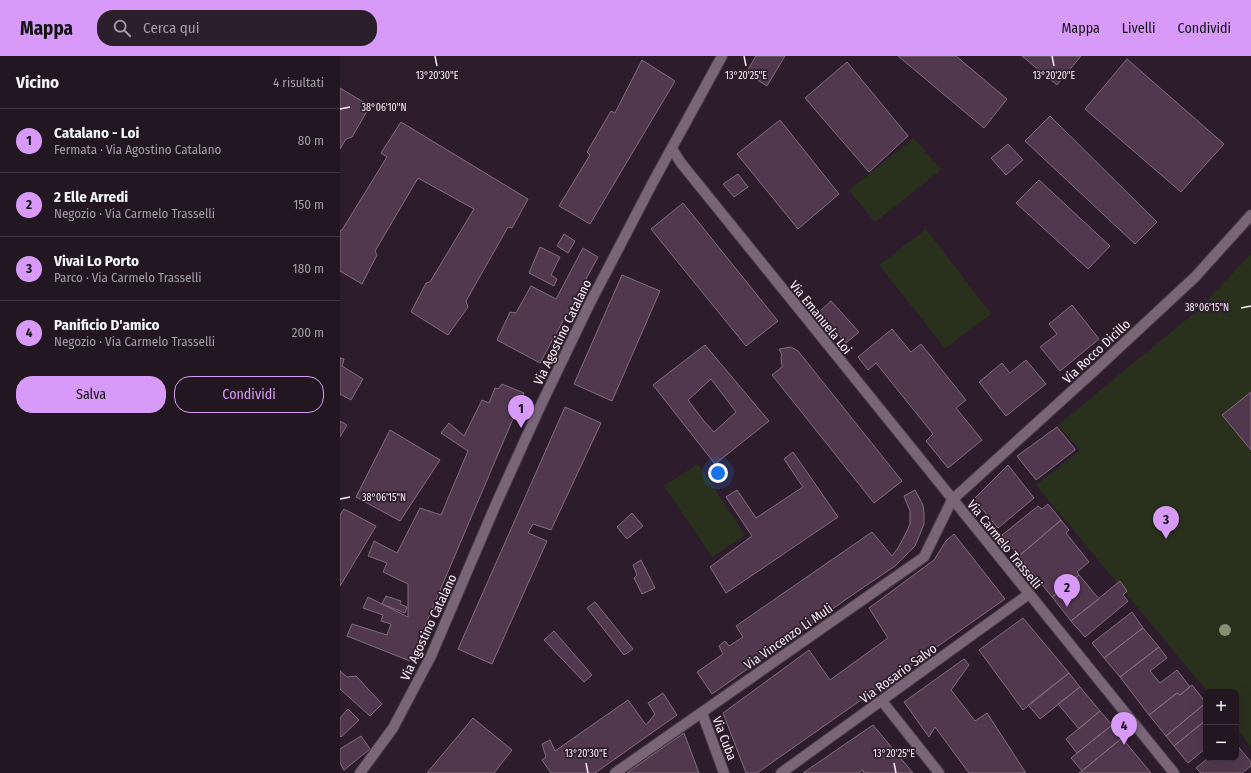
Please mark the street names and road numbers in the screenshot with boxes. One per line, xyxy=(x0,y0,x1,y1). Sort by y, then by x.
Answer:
street label: Via Agostino Catalano xyxy=(530,277,595,387)
street label: Via Emanuela Loi xyxy=(786,278,855,357)
street label: Via Rocco Dicillo xyxy=(1059,316,1133,386)
street label: Via Carmelo Trasselli xyxy=(964,497,1045,592)
street label: Via Agostino Catalano xyxy=(397,572,460,683)
street label: Via Vincenzo Li Muli xyxy=(741,600,835,673)
street label: Via Rosario Salvo xyxy=(857,640,940,706)
street label: Via Cuba xyxy=(709,714,740,762)

